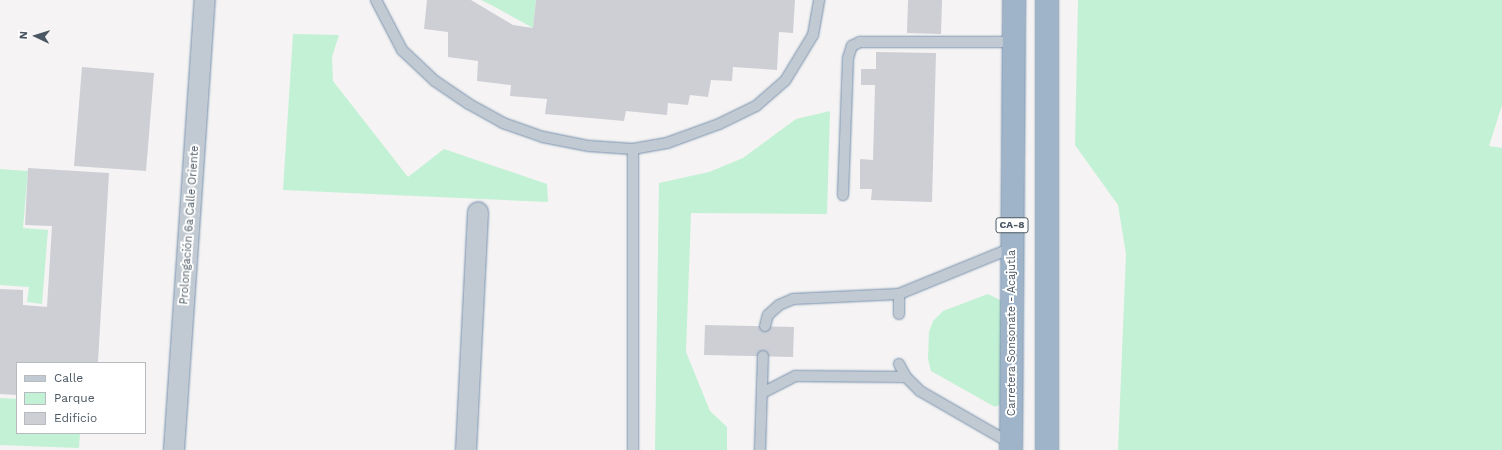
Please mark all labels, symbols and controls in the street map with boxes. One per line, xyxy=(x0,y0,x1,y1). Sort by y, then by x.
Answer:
north arrow xyxy=(16,16,56,56)
text: N xyxy=(17,31,30,40)
street label: Prolongación 6a Calle Oriente xyxy=(178,145,202,305)
road number: CA-8 xyxy=(995,217,1029,233)
street label: Carretera Sonsonate - Acajutla xyxy=(1005,249,1019,417)
legend xyxy=(16,362,146,434)
text: Calle xyxy=(54,371,83,385)
text: Parque xyxy=(54,391,95,405)
text: Edificio xyxy=(54,411,97,425)

